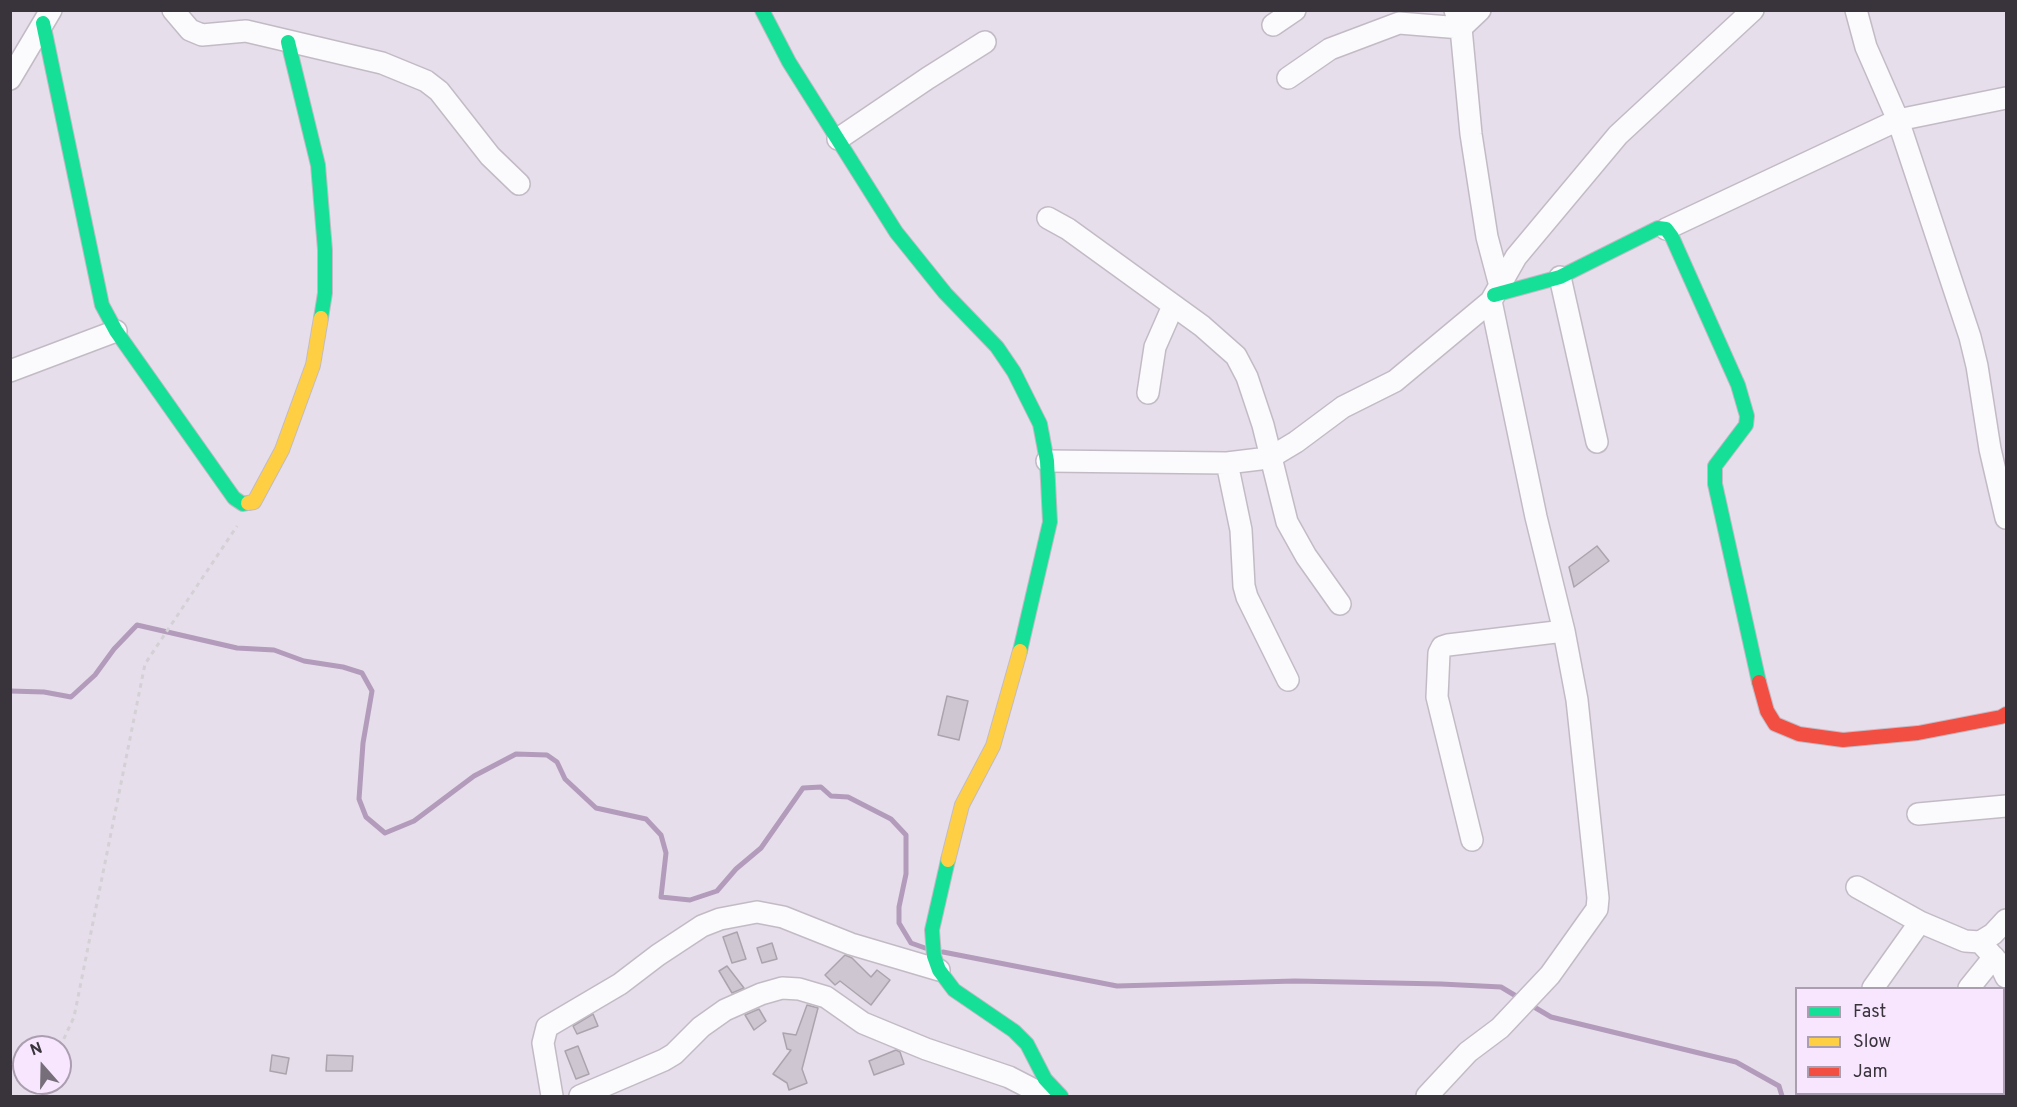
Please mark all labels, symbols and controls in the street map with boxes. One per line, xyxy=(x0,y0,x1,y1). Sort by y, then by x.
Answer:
legend xyxy=(1795,987,2005,1095)
text: Fast xyxy=(1853,1001,1886,1024)
text: Slow xyxy=(1853,1031,1891,1054)
north arrow xyxy=(12,1035,72,1095)
text: N xyxy=(28,1039,45,1061)
text: Jam xyxy=(1853,1061,1888,1084)

